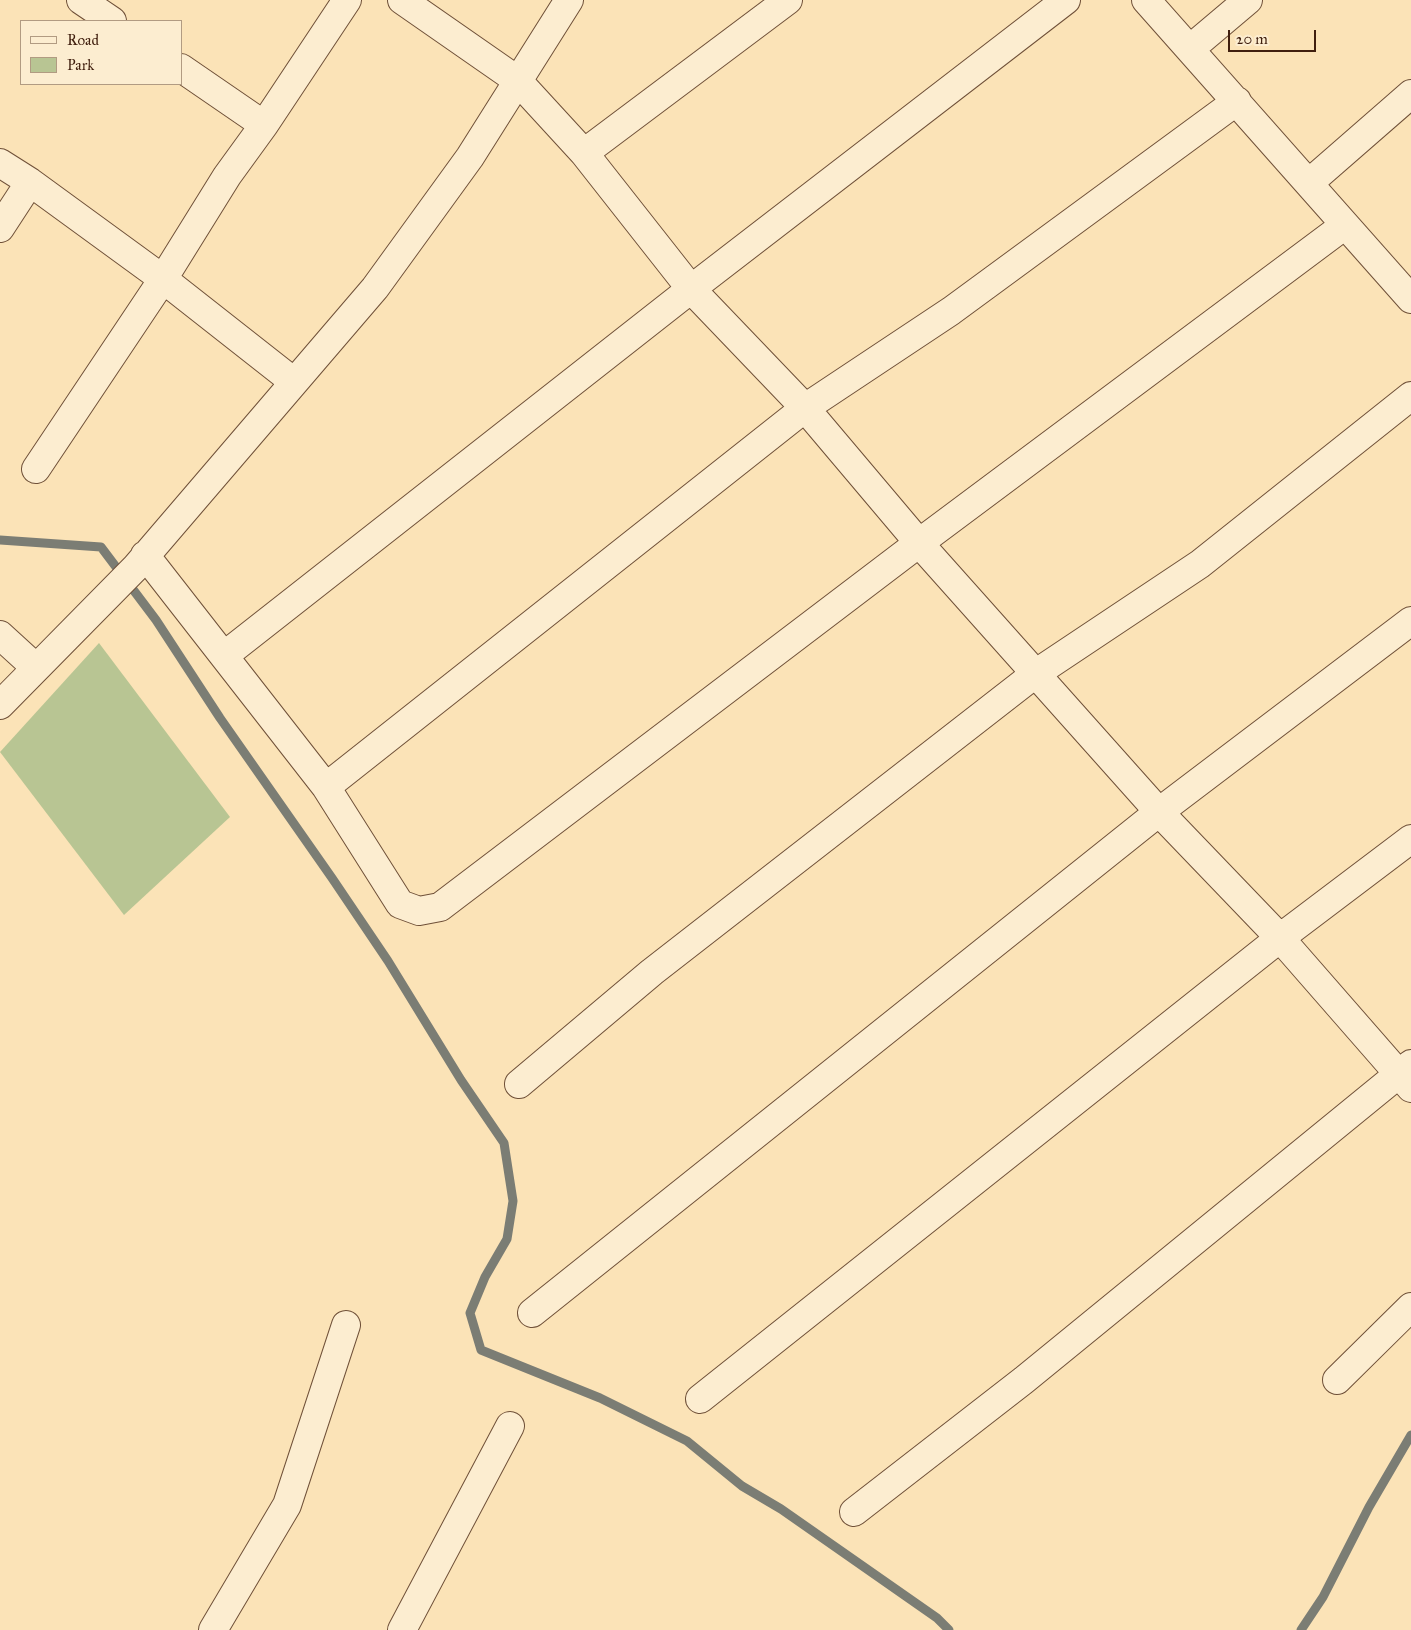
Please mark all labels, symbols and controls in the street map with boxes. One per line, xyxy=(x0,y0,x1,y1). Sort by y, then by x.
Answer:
legend xyxy=(20,20,182,85)
scale bar xyxy=(1231,20,1318,52)
text: 20 m xyxy=(1236,30,1268,48)
text: Road xyxy=(67,31,99,49)
text: Park xyxy=(67,56,94,74)

